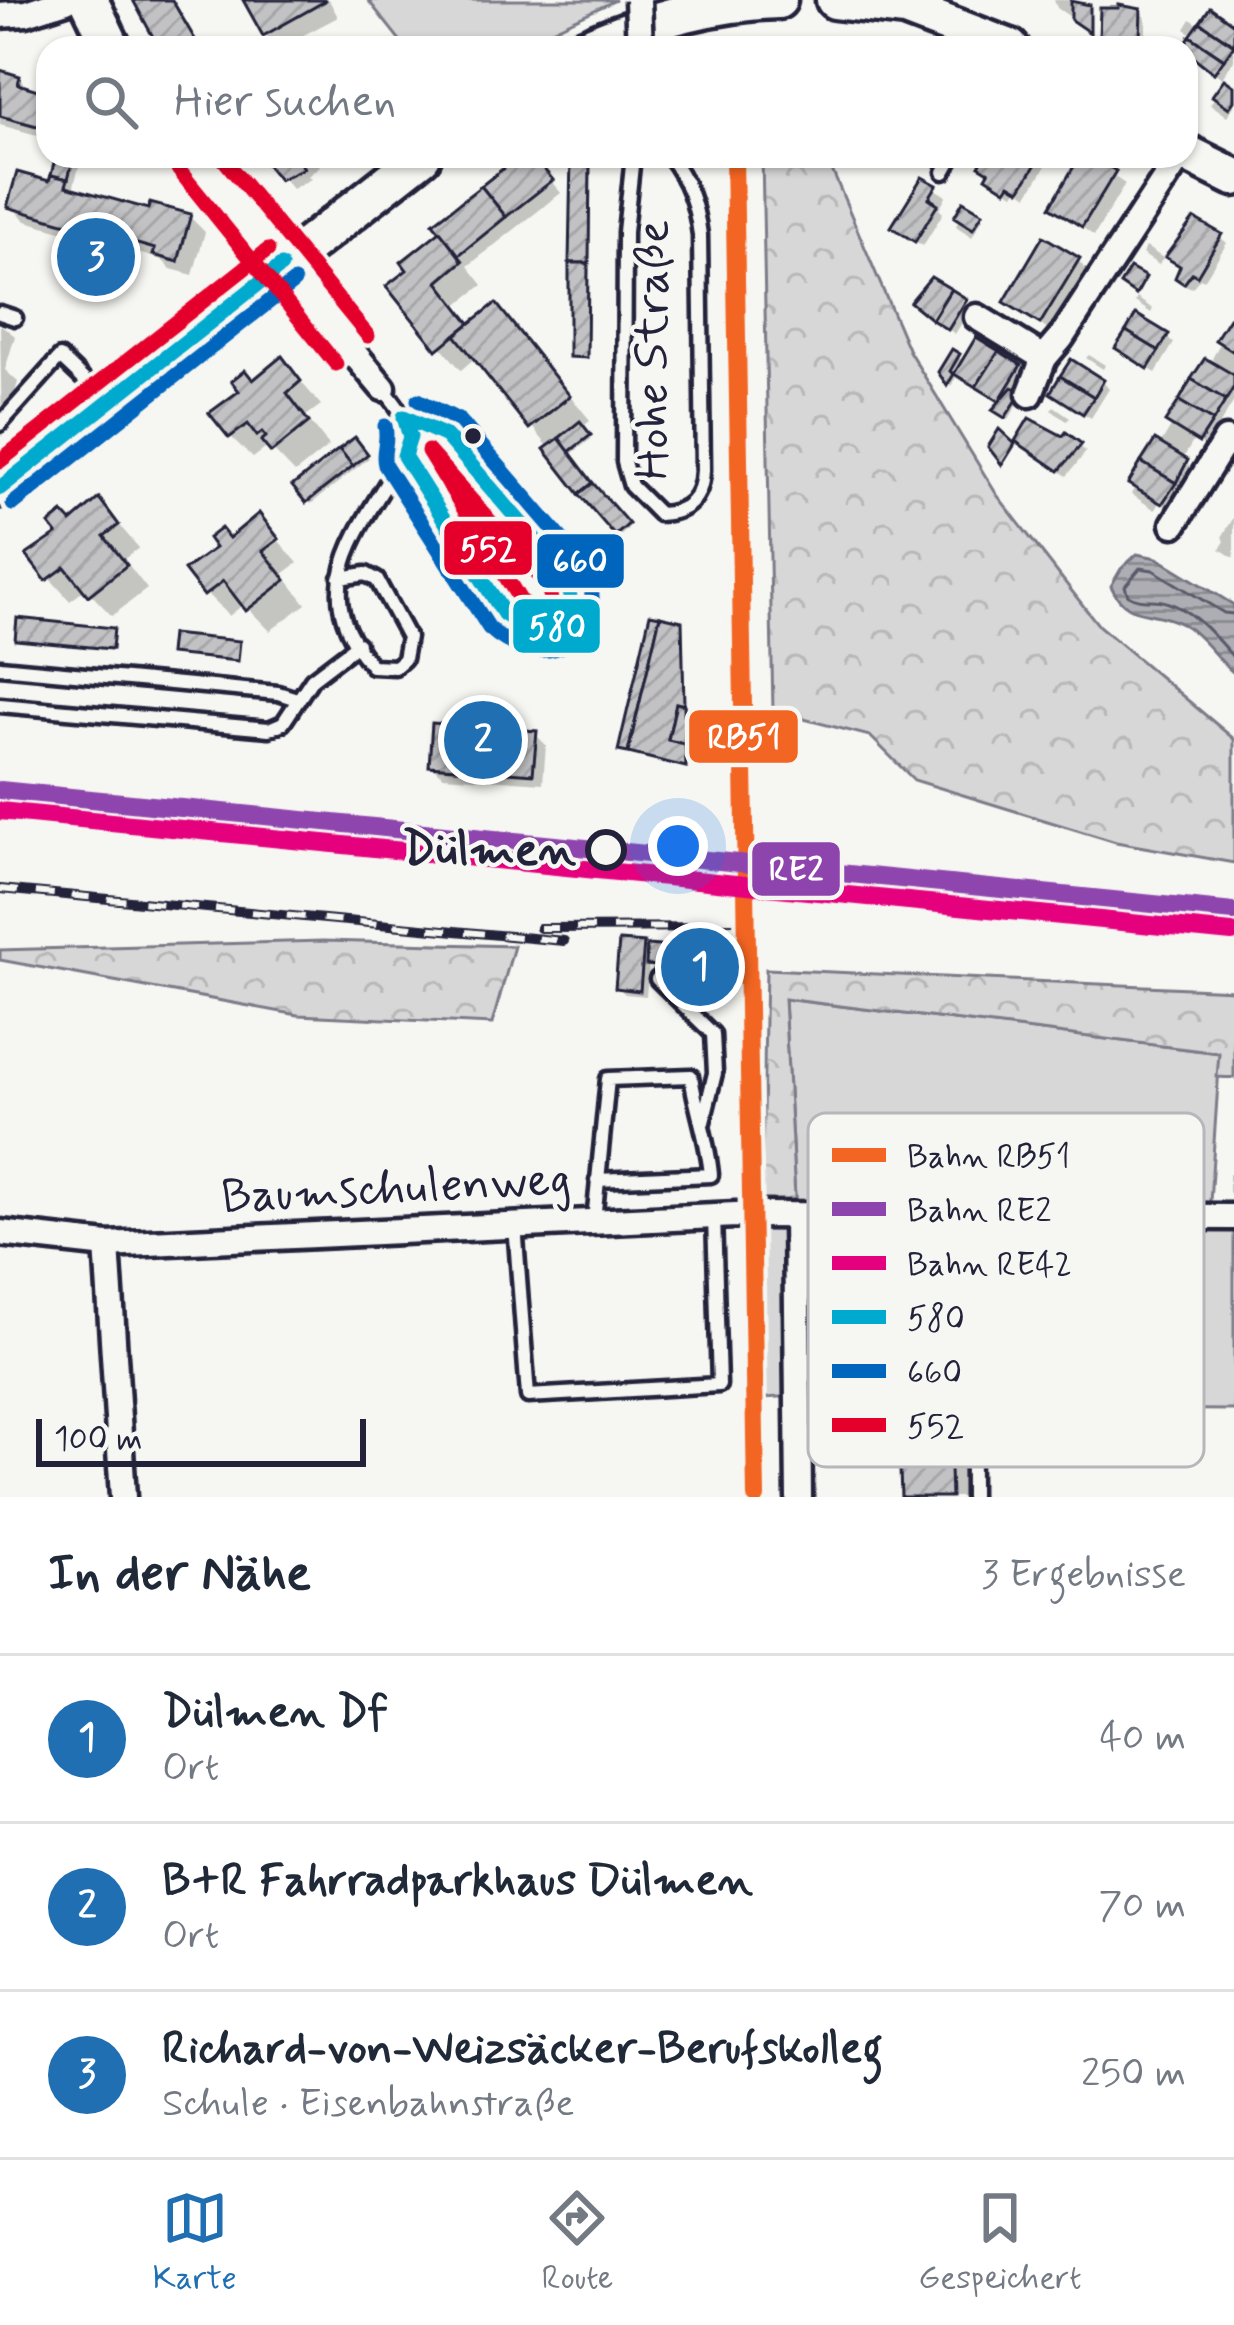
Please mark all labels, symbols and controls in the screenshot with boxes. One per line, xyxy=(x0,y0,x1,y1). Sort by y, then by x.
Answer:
search box xyxy=(36,36,1198,168)
icon: search xyxy=(78,69,144,135)
text: Hier suchen xyxy=(174,73,396,132)
pin: 3 xyxy=(57,212,135,302)
street label: Hohe Straße xyxy=(622,220,685,480)
unlabelled marker xyxy=(462,425,484,447)
line badge: 552 xyxy=(442,519,534,577)
text: 552 xyxy=(459,529,517,573)
line badge: 660 xyxy=(535,532,626,590)
text: 660 xyxy=(553,541,607,585)
line badge: 580 xyxy=(511,597,602,655)
text: 580 xyxy=(528,607,586,651)
pin: 2 xyxy=(444,695,522,785)
line badge: RB51 xyxy=(687,708,800,765)
text: RB51 xyxy=(707,717,781,761)
your location xyxy=(648,816,708,876)
place label: Dülmen xyxy=(402,819,576,882)
marker: Dülmen xyxy=(587,831,625,869)
line badge: RE2 xyxy=(750,840,842,898)
text: RE2 xyxy=(769,849,824,893)
pin: 1 xyxy=(661,922,739,1012)
legend xyxy=(808,1113,1204,1467)
text: Bahn RB51 xyxy=(907,1136,1070,1180)
street label: Baumschulenweg xyxy=(220,1148,572,1230)
text: Bahn RE2 xyxy=(907,1190,1052,1234)
text: Bahn RE42 xyxy=(907,1244,1072,1288)
text: 580 xyxy=(907,1298,965,1342)
text: 660 xyxy=(907,1352,962,1396)
text: 552 xyxy=(907,1406,964,1450)
scale bar xyxy=(36,1413,366,1466)
text: 100 m xyxy=(54,1418,143,1462)
text: In der Nähe xyxy=(48,1542,311,1608)
text: 3 Ergebnisse xyxy=(981,1550,1186,1601)
text: Dülmen Df xyxy=(162,1684,388,1743)
text: 1 xyxy=(78,1713,96,1764)
text: 40 m xyxy=(1099,1713,1186,1764)
text: Ort xyxy=(162,1743,219,1794)
text: B+R Fahrradparkhaus Dülmen xyxy=(162,1852,753,1911)
text: 2 xyxy=(77,1881,97,1932)
text: 70 m xyxy=(1098,1881,1186,1932)
text: Ort xyxy=(162,1911,219,1962)
text: Richard-von-Weizsäcker-Berufskolleg xyxy=(162,2020,883,2079)
text: 3 xyxy=(78,2049,96,2100)
text: 250 m xyxy=(1081,2049,1186,2100)
text: Schule · Eisenbahnstraße xyxy=(162,2079,574,2130)
tab: Karte xyxy=(152,2185,237,2301)
tab: Route xyxy=(542,2185,613,2301)
tab: Gespeichert xyxy=(918,2185,1082,2301)

